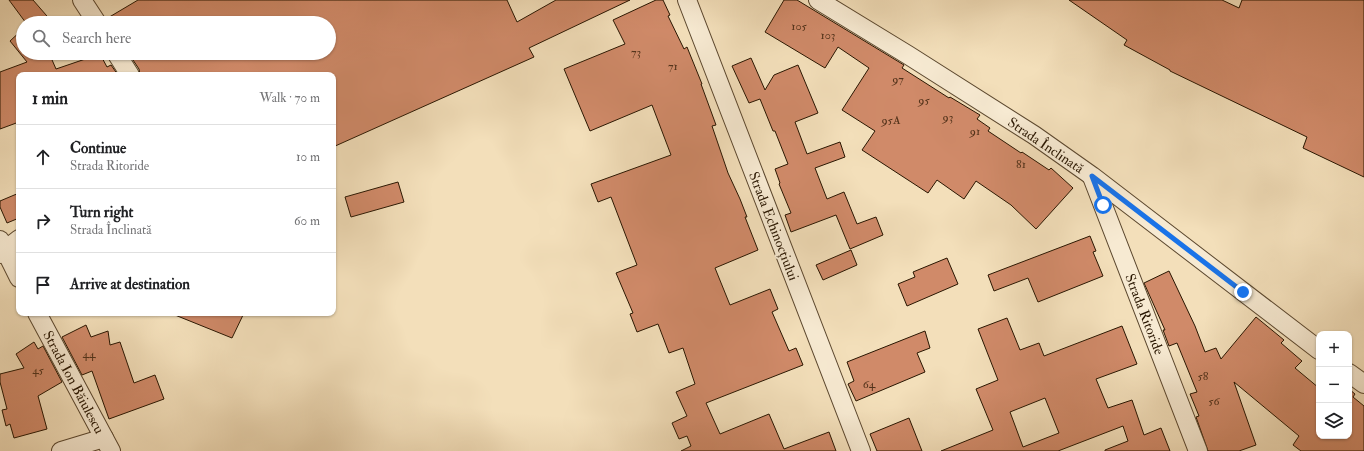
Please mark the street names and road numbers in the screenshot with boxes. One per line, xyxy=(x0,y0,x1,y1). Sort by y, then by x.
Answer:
street label: Strada Înclinată xyxy=(1005,114,1087,177)
street label: Strada Echinocțiului xyxy=(745,169,802,283)
street label: Strada Ritoride xyxy=(1121,271,1168,357)
street label: Strada Ion Băiulescu xyxy=(39,328,108,437)

